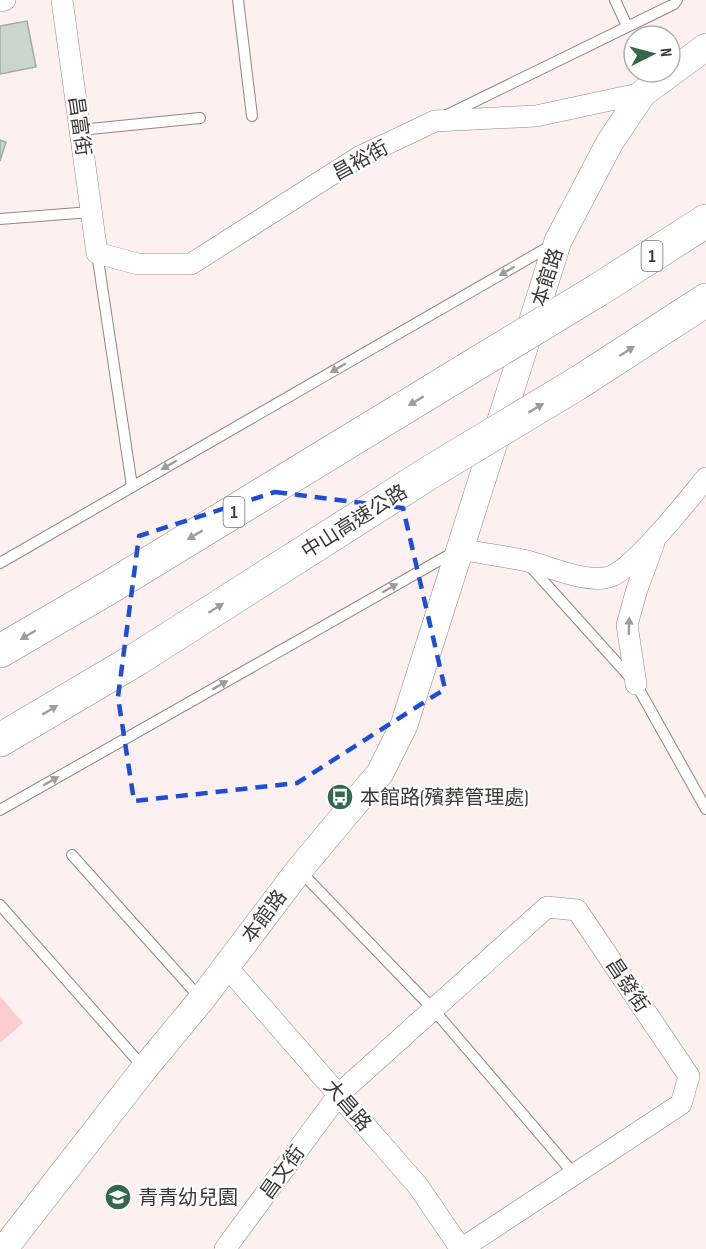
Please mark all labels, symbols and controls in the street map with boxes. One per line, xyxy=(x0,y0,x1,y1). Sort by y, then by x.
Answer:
north arrow xyxy=(622,24,682,84)
text: N xyxy=(656,47,675,58)
street label: 昌富街 xyxy=(63,95,95,158)
street label: 昌裕街 xyxy=(328,136,393,186)
road number: 1 xyxy=(642,241,662,271)
street label: 本館路 xyxy=(527,245,569,310)
one-way arrow xyxy=(499,265,515,276)
one-way arrow xyxy=(619,346,635,357)
one-way arrow xyxy=(329,363,346,373)
one-way arrow xyxy=(408,395,424,406)
one-way arrow xyxy=(528,403,544,414)
one-way arrow xyxy=(160,460,177,470)
street label: 中山高速公路 xyxy=(297,480,412,564)
road number: 1 xyxy=(224,497,244,527)
one-way arrow xyxy=(187,530,203,541)
one-way arrow xyxy=(382,583,399,593)
one-way arrow xyxy=(208,603,225,614)
one-way arrow xyxy=(624,616,634,635)
one-way arrow xyxy=(19,629,36,639)
one-way arrow xyxy=(212,680,229,690)
one-way arrow xyxy=(42,705,58,716)
one-way arrow xyxy=(43,776,60,786)
bus stop icon: 本館路(殯葬管理處) xyxy=(325,782,355,812)
place label: 本館路(殯葬管理處) xyxy=(360,786,529,810)
street label: 本館路 xyxy=(237,885,292,948)
street label: 昌發街 xyxy=(600,954,654,1017)
street label: 大昌路 xyxy=(319,1075,376,1136)
street label: 昌文街 xyxy=(255,1141,310,1204)
school or university icon: 青青幼兒園 xyxy=(103,1182,133,1212)
place label: 青青幼兒園 xyxy=(138,1186,238,1210)

